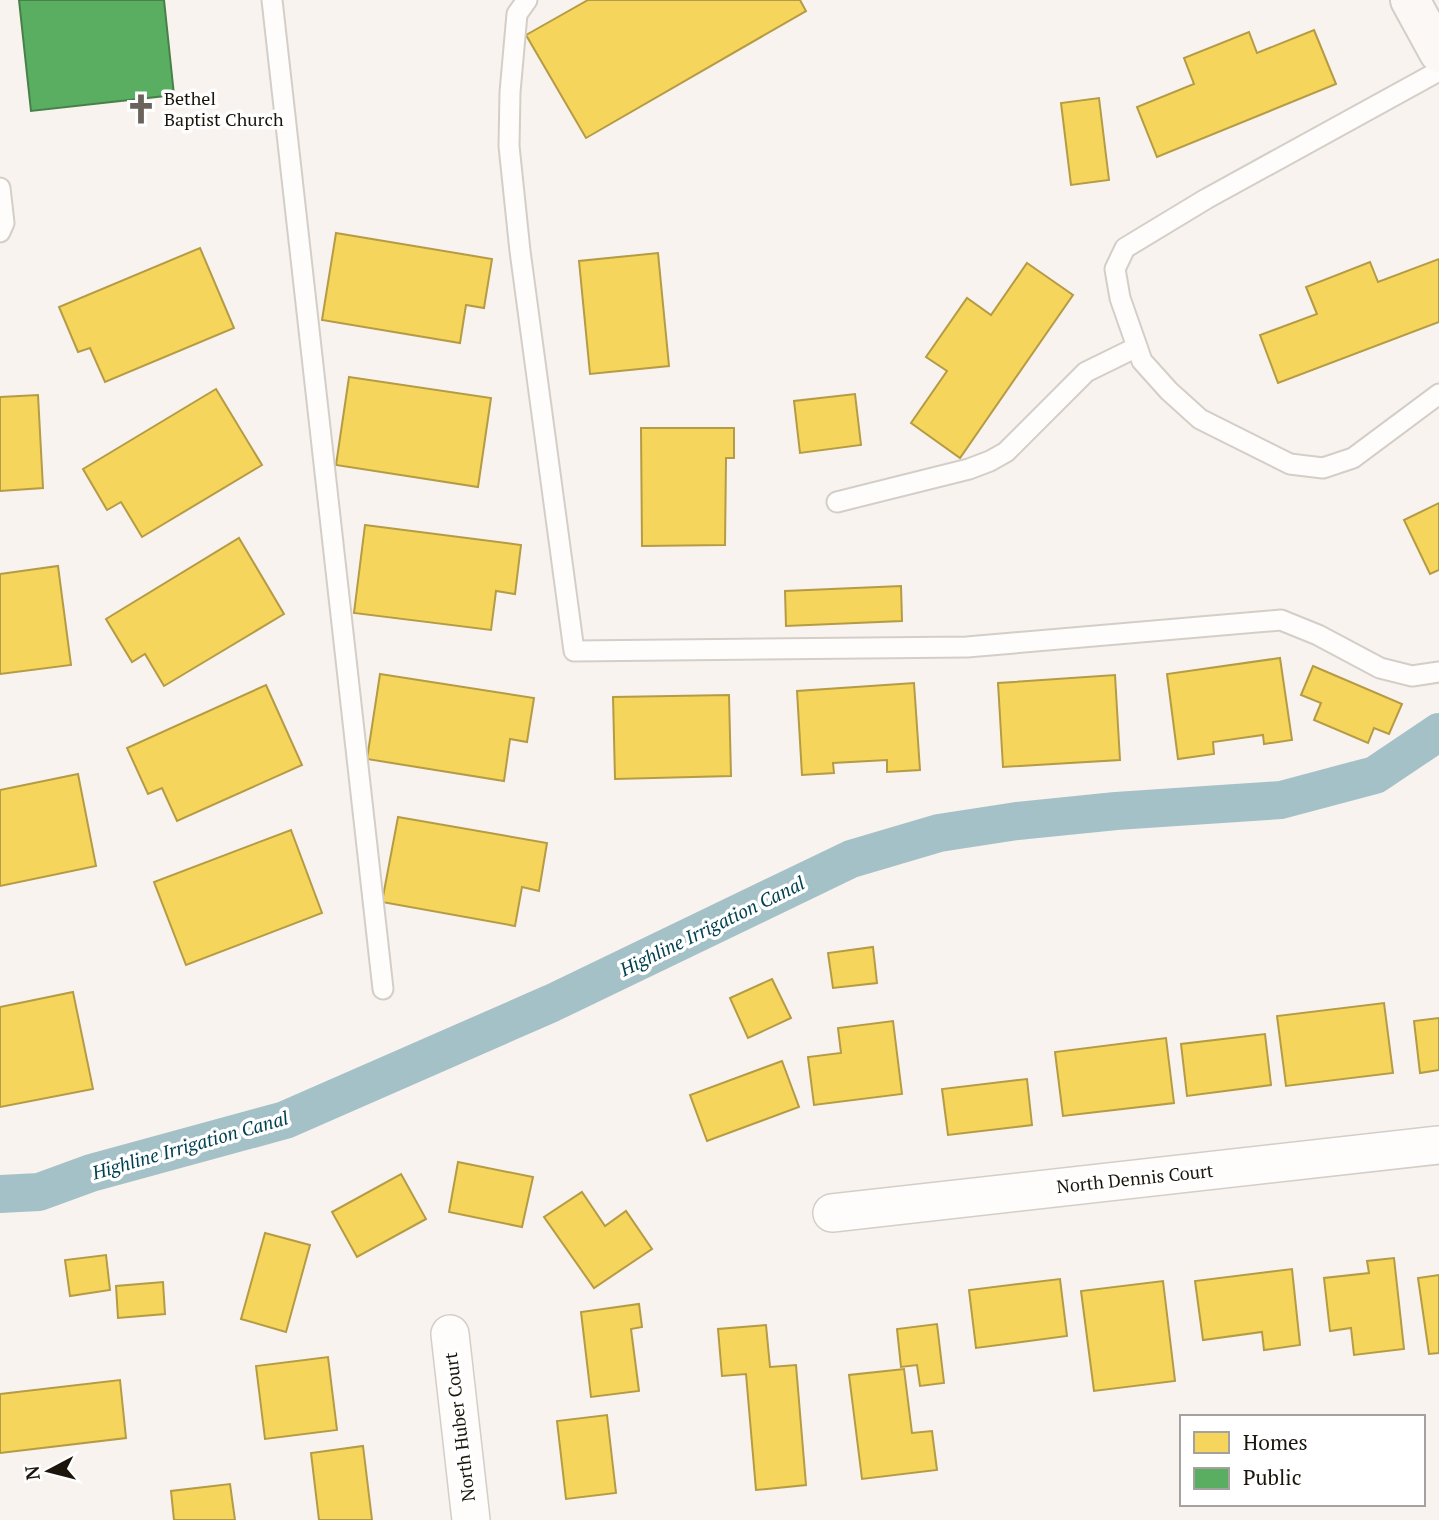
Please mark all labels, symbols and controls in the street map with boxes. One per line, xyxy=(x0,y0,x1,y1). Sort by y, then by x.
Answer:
place label: Bethel Baptist Church xyxy=(164,86,284,131)
church icon: Bethel Baptist Church xyxy=(124,92,158,126)
water label: Highline Irrigation Canal xyxy=(614,870,809,982)
water label: Highline Irrigation Canal xyxy=(88,1104,292,1185)
street label: North Dennis Court xyxy=(1055,1158,1215,1198)
street label: North Huber Court xyxy=(438,1351,480,1503)
legend xyxy=(1180,1415,1425,1506)
text: Homes xyxy=(1243,1428,1308,1456)
north arrow xyxy=(14,1436,84,1506)
text: Public xyxy=(1243,1463,1301,1491)
text: N xyxy=(18,1464,45,1482)

